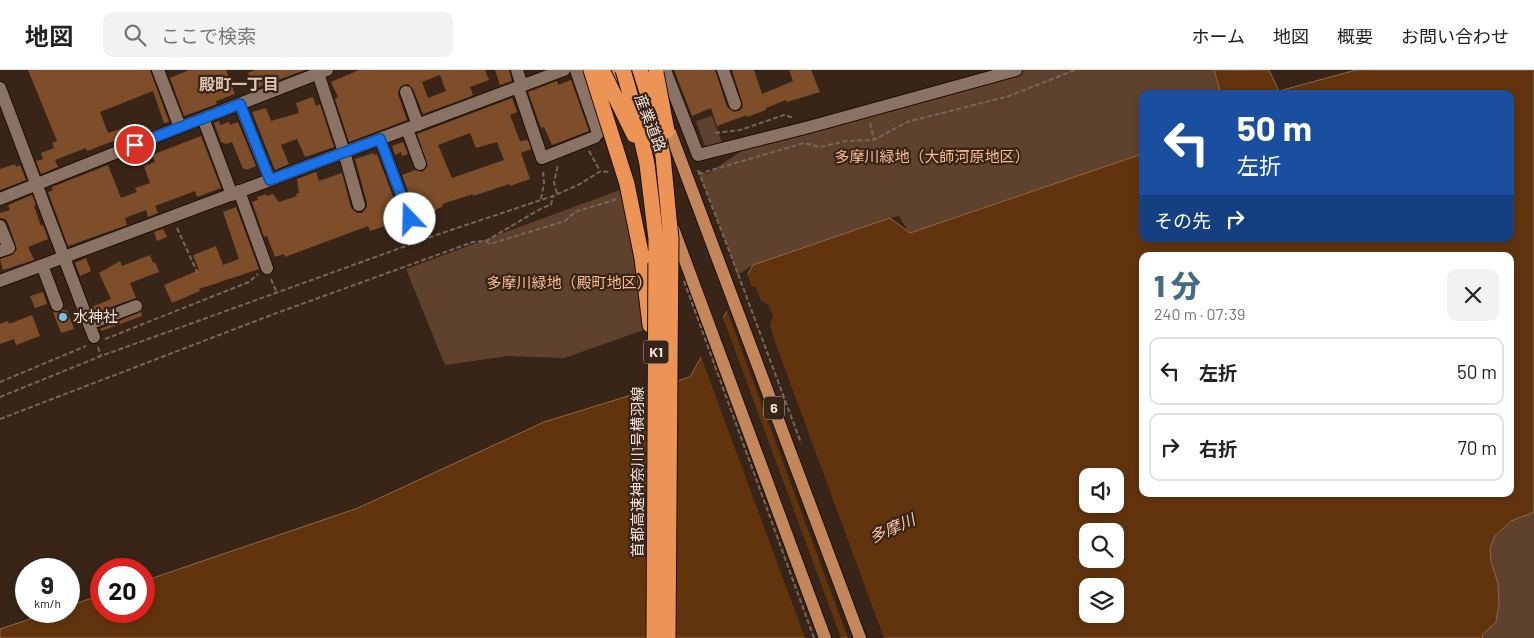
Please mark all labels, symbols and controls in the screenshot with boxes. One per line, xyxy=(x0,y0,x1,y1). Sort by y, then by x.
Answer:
search box xyxy=(103,12,453,57)
text: 地図 xyxy=(25,21,73,50)
icon: search xyxy=(121,21,149,49)
text: ここで検索 xyxy=(161,24,256,47)
text: ホーム xyxy=(1192,25,1245,47)
text: 地図 xyxy=(1273,25,1309,47)
text: 概要 xyxy=(1337,25,1373,47)
text: お問い合わせ xyxy=(1401,25,1509,47)
district label: 殿町一丁目 xyxy=(199,74,279,93)
street label: 産業道路 xyxy=(632,91,670,154)
text: 50 m xyxy=(1237,106,1312,148)
icon: left xyxy=(1154,110,1219,175)
pin xyxy=(114,124,156,166)
icon: arrive xyxy=(121,131,149,159)
park label: 多摩川緑地（大師河原地区） xyxy=(834,147,1030,165)
text: 左折 xyxy=(1237,152,1281,178)
position arrow xyxy=(383,192,435,244)
icon: right xyxy=(1221,205,1249,233)
text: その先 xyxy=(1154,209,1211,232)
text: 1 分 xyxy=(1154,267,1201,303)
button: close xyxy=(1447,269,1499,321)
park label: 多摩川緑地（殿町地区） xyxy=(486,273,652,291)
text: 240 m · 07:39 xyxy=(1154,304,1245,323)
place label: 水神社 xyxy=(73,307,118,325)
marker: 水神社 xyxy=(57,311,69,323)
road number: K1 xyxy=(644,340,668,364)
icon: left xyxy=(1156,357,1184,385)
text: 50 m xyxy=(1457,360,1497,383)
text: 左折 xyxy=(1199,361,1237,384)
street label: 首都高速神奈川1号横羽線 xyxy=(628,387,646,557)
road number: 6 xyxy=(764,396,784,419)
icon: right xyxy=(1156,433,1184,461)
text: 70 m xyxy=(1458,436,1497,459)
text: 右折 xyxy=(1199,437,1237,460)
map controls xyxy=(1079,468,1124,623)
button: sound xyxy=(1079,468,1124,513)
water label: 多摩川 xyxy=(866,508,919,546)
button: search xyxy=(1079,523,1124,568)
speed limit sign: 20 xyxy=(90,558,155,623)
text: 9 xyxy=(41,569,54,599)
button: layers xyxy=(1079,578,1124,623)
text: km/h xyxy=(34,596,61,610)

